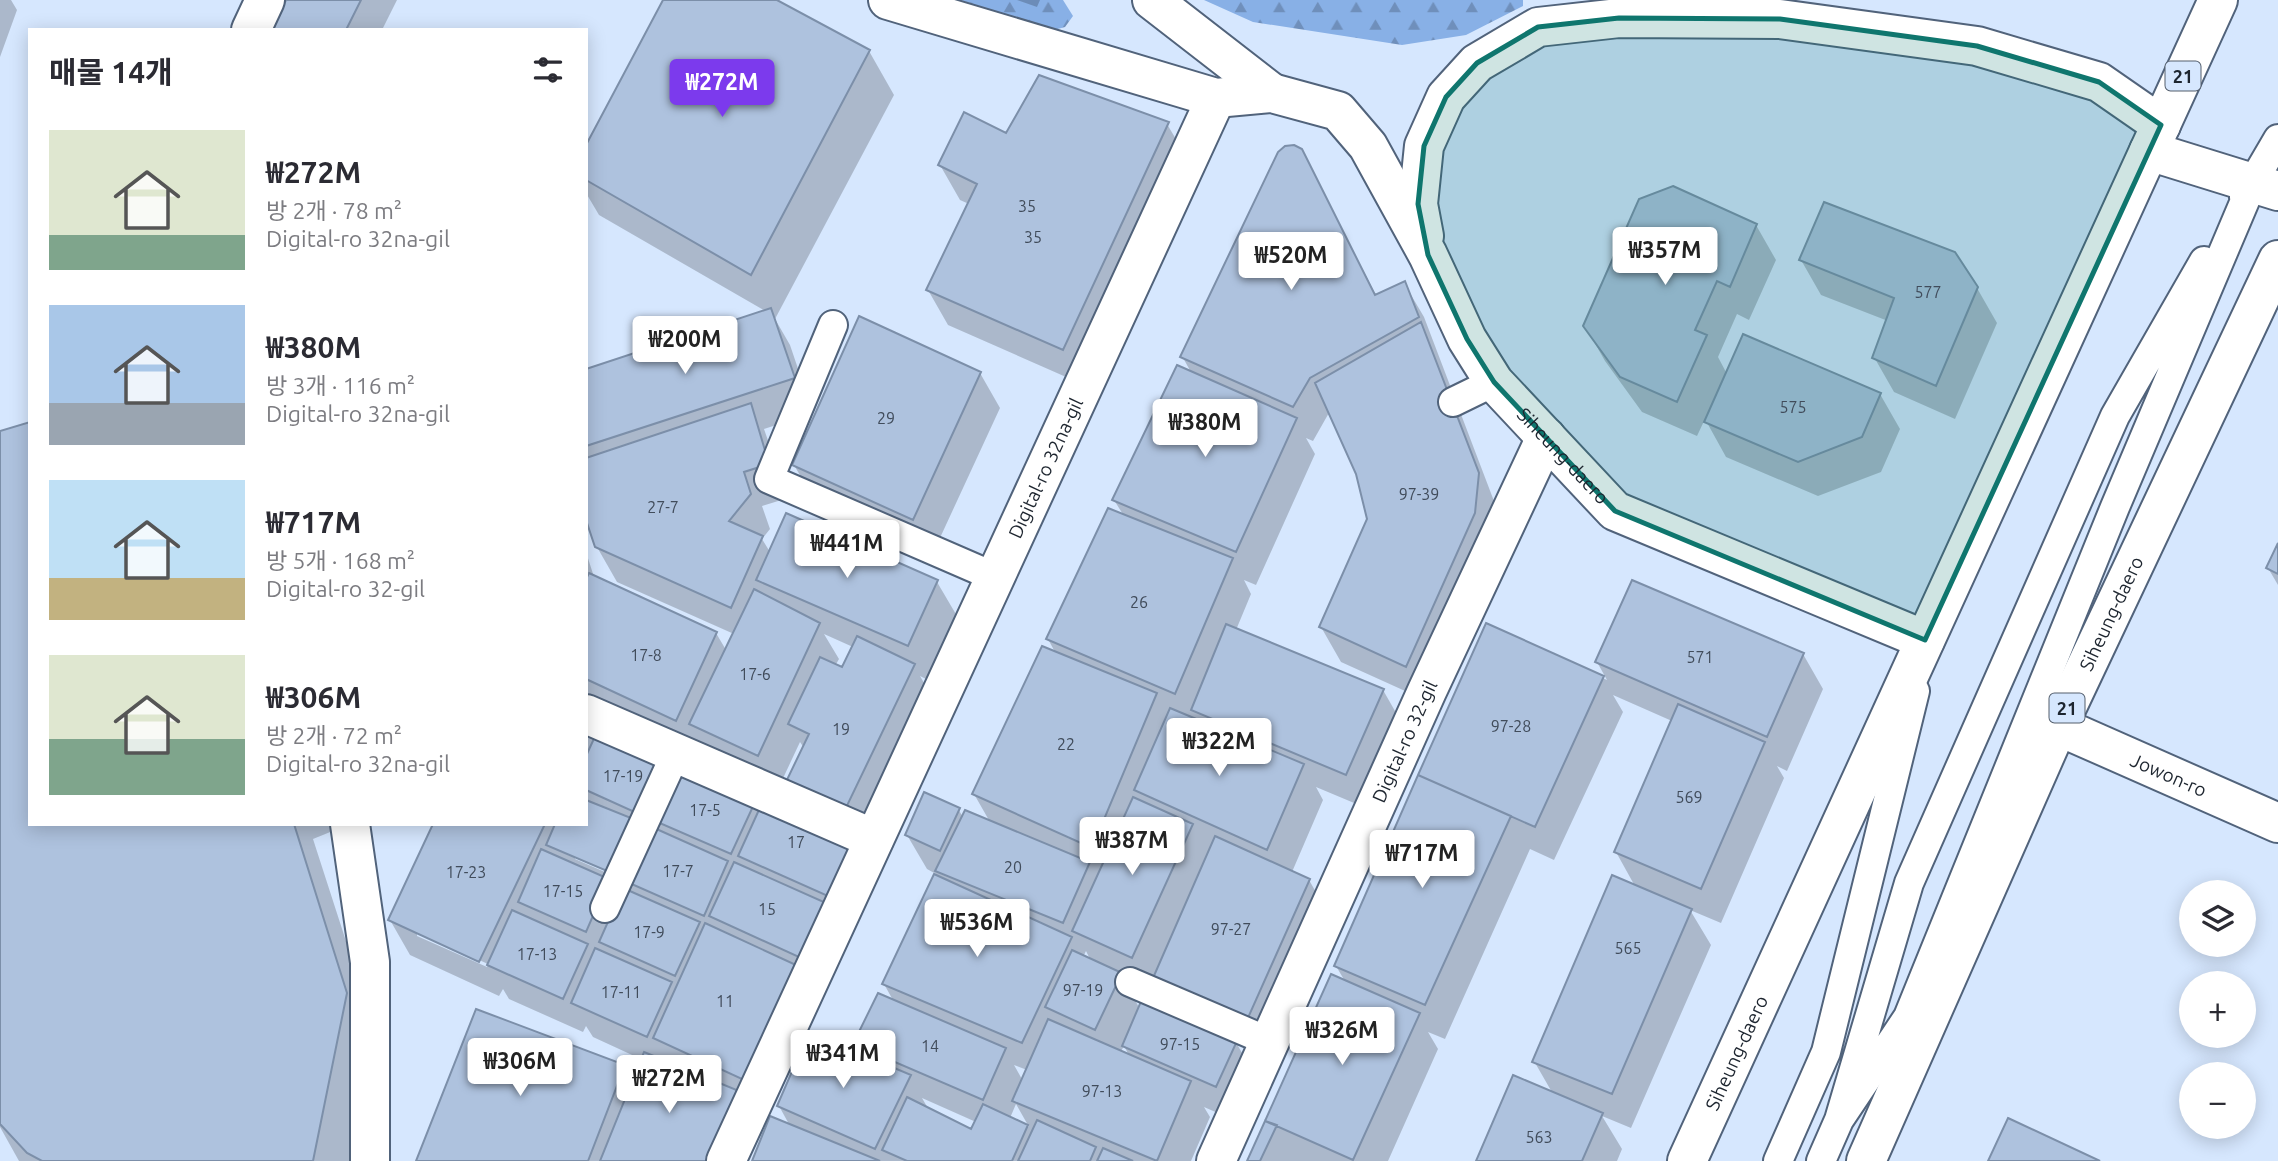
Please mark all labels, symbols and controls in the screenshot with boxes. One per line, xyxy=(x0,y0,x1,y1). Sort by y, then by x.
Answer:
icon: filters xyxy=(529,51,567,89)
text: 매물 14개 xyxy=(49,55,173,89)
pin: ₩272M xyxy=(673,60,771,119)
road number: 21 xyxy=(2166,62,2200,90)
text: ₩272M xyxy=(686,69,758,94)
text: ₩272M xyxy=(266,155,361,189)
icon: home xyxy=(105,158,189,242)
house number: 35 xyxy=(1018,197,1036,215)
text: 방 2개 · 78 m² xyxy=(266,198,402,223)
text: Digital-ro 32na-gil xyxy=(266,226,450,251)
house number: 35 xyxy=(1024,228,1042,246)
pin: ₩357M xyxy=(1616,228,1714,287)
pin: ₩520M xyxy=(1242,232,1340,292)
text: ₩357M xyxy=(1629,237,1701,262)
text: ₩520M xyxy=(1255,242,1327,267)
house number: 577 xyxy=(1914,283,1942,301)
pin: ₩200M xyxy=(636,316,734,376)
text: ₩200M xyxy=(649,326,721,351)
text: ₩380M xyxy=(266,330,361,364)
icon: home xyxy=(105,333,189,417)
text: 방 3개 · 116 m² xyxy=(266,373,415,398)
street label: Digital-ro 32na-gil xyxy=(1004,394,1087,542)
house number: 575 xyxy=(1779,398,1807,416)
pin: ₩380M xyxy=(1156,400,1254,459)
text: Digital-ro 32na-gil xyxy=(266,401,450,426)
street label: Siheung-daero xyxy=(1513,403,1614,508)
house number: 29 xyxy=(877,409,895,427)
text: ₩380M xyxy=(1169,409,1241,434)
house number: 97-39 xyxy=(1399,485,1439,503)
house number: 27-7 xyxy=(647,498,679,516)
text: ₩717M xyxy=(266,505,361,539)
icon: home xyxy=(105,508,189,592)
pin: ₩441M xyxy=(798,520,896,580)
text: ₩441M xyxy=(811,530,883,555)
text: 방 5개 · 168 m² xyxy=(266,548,415,573)
street label: Siheung-daero xyxy=(2075,553,2148,674)
text: Digital-ro 32-gil xyxy=(266,576,425,601)
house number: 26 xyxy=(1130,593,1148,611)
house number: 17-8 xyxy=(630,646,662,664)
house number: 571 xyxy=(1686,648,1714,666)
house number: 17-6 xyxy=(739,665,771,683)
street label: Digital-ro 32-gil xyxy=(1367,677,1441,806)
text: ₩306M xyxy=(266,680,361,714)
icon: home xyxy=(105,683,189,767)
road number: 21 xyxy=(2050,694,2084,722)
house number: 97-28 xyxy=(1491,717,1531,735)
pin: ₩322M xyxy=(1170,718,1268,778)
house number: 19 xyxy=(832,720,850,738)
text: 방 2개 · 72 m² xyxy=(266,723,402,748)
text: ₩322M xyxy=(1183,728,1255,753)
house number: 22 xyxy=(1057,735,1075,753)
street label: Jowon-ro xyxy=(2127,748,2210,801)
text: Digital-ro 32na-gil xyxy=(266,751,450,776)
house number: 17-19 xyxy=(603,767,643,785)
house number: 569 xyxy=(1675,788,1703,806)
house number: 17-5 xyxy=(689,801,721,819)
pin: ₩387M xyxy=(1083,818,1181,877)
text: ₩387M xyxy=(1096,827,1168,852)
pin: ₩717M xyxy=(1373,830,1471,890)
house number: 17 xyxy=(787,833,805,851)
text: ₩717M xyxy=(1386,840,1458,865)
house number: 20 xyxy=(1004,858,1022,876)
house number: 17-7 xyxy=(662,862,694,880)
house number: 17-23 xyxy=(446,863,486,881)
map controls xyxy=(2179,880,2256,1139)
button: layers xyxy=(2179,880,2256,957)
house number: 17-15 xyxy=(543,882,583,900)
house number: 15 xyxy=(758,900,776,918)
pin: ₩536M xyxy=(928,900,1026,959)
text: ₩536M xyxy=(941,909,1013,934)
house number: 97-27 xyxy=(1211,920,1251,938)
house number: 17-9 xyxy=(633,923,665,941)
house number: 565 xyxy=(1614,939,1642,957)
house number: 17-13 xyxy=(517,945,557,963)
button: + xyxy=(2179,971,2256,1048)
house number: 97-19 xyxy=(1063,981,1103,999)
house number: 17-11 xyxy=(601,983,641,1001)
house number: 11 xyxy=(716,992,734,1010)
street label: Siheung-daero xyxy=(1701,992,1772,1114)
pin: ₩326M xyxy=(1293,1007,1391,1067)
text: ₩326M xyxy=(1306,1017,1378,1042)
pin: ₩341M xyxy=(794,1030,892,1090)
house number: 97-15 xyxy=(1160,1035,1200,1053)
house number: 14 xyxy=(921,1037,939,1055)
pin: ₩306M xyxy=(471,1038,569,1098)
text: ₩341M xyxy=(807,1040,879,1065)
text: ₩306M xyxy=(484,1048,556,1073)
pin: ₩272M xyxy=(620,1056,718,1115)
button: − xyxy=(2179,1062,2256,1139)
text: ₩272M xyxy=(633,1065,705,1090)
house number: 97-13 xyxy=(1082,1082,1122,1100)
house number: 563 xyxy=(1525,1128,1553,1146)

